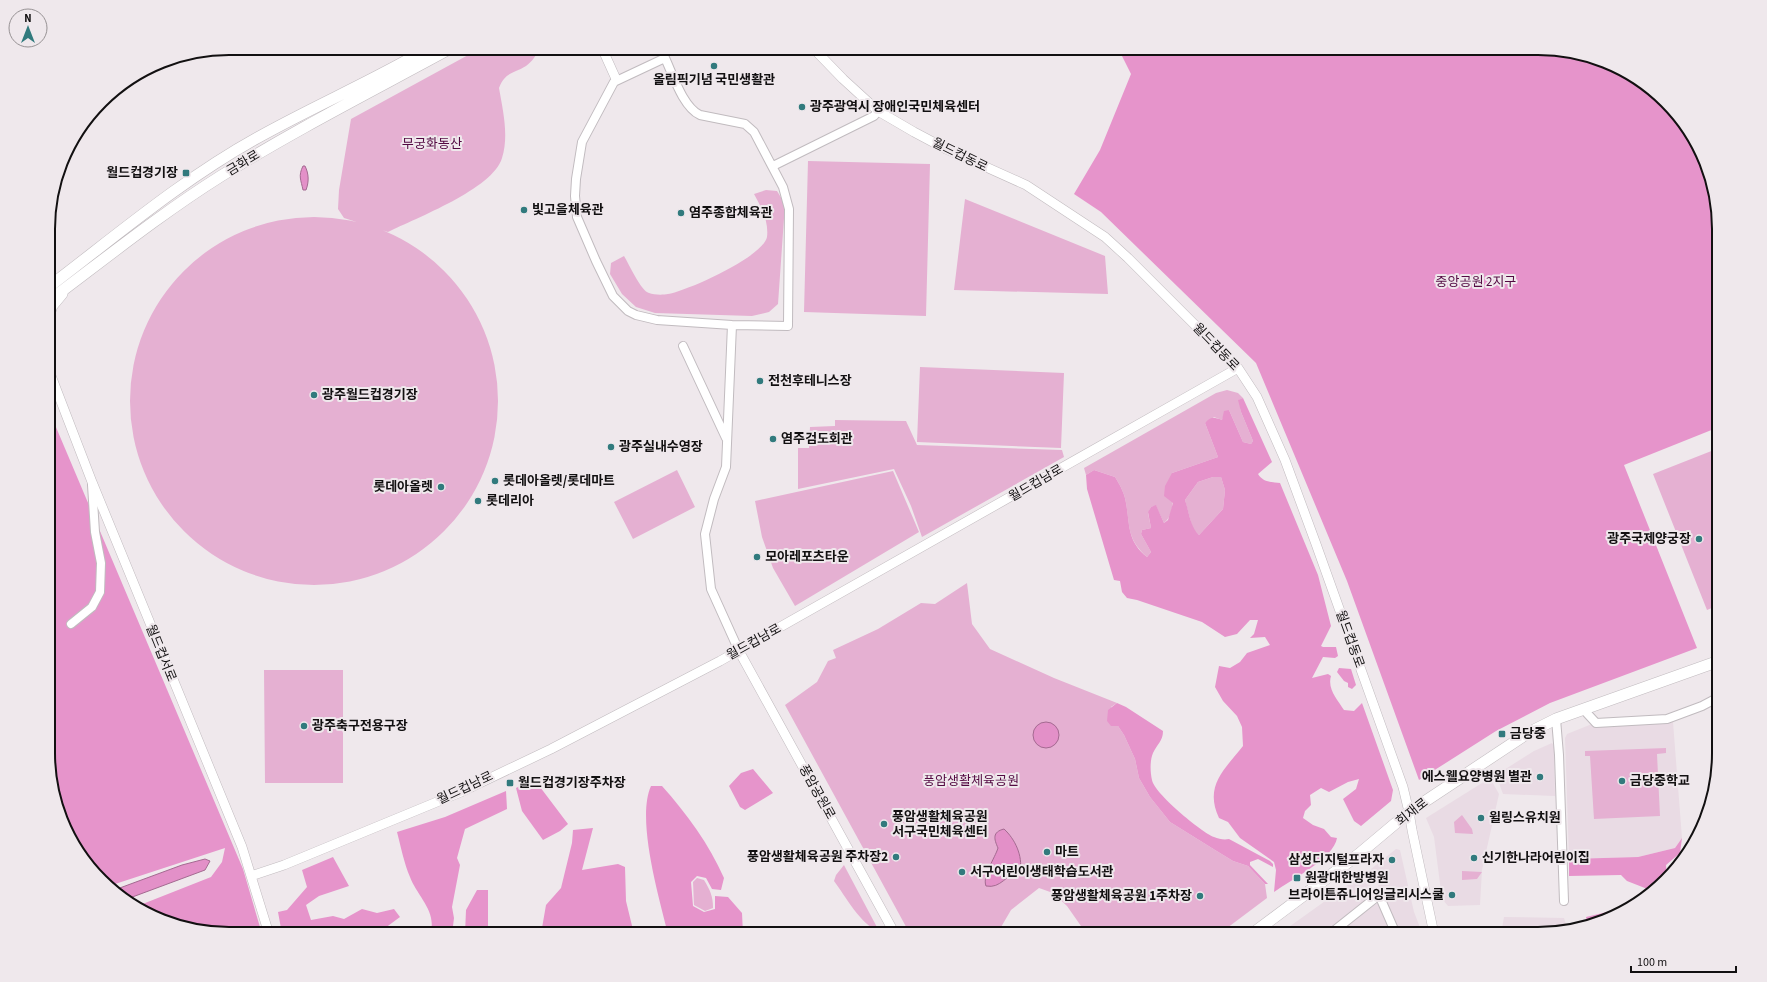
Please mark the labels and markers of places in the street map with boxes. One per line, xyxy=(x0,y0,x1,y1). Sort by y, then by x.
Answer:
marker: 올림픽기념 국민생활관 xyxy=(709,61,719,71)
place label: 올림픽기념 국민생활관 xyxy=(653,71,775,89)
place label: 광주광역시 장애인국민체육센터 xyxy=(810,98,980,116)
marker: 광주광역시 장애인국민체육센터 xyxy=(797,102,807,112)
place label: 월드컵경기장 xyxy=(106,164,178,182)
marker: 월드컵경기장 xyxy=(181,168,191,178)
place label: 빛고을체육관 xyxy=(532,201,604,219)
place label: 염주종합체육관 xyxy=(689,204,773,222)
marker: 빛고을체육관 xyxy=(519,205,529,215)
marker: 염주종합체육관 xyxy=(676,208,686,218)
place label: 전천후테니스장 xyxy=(768,372,852,390)
marker: 전천후테니스장 xyxy=(755,376,765,386)
place label: 광주월드컵경기장 xyxy=(322,386,418,404)
marker: 광주월드컵경기장 xyxy=(309,390,319,400)
place label: 염주검도회관 xyxy=(781,430,853,448)
marker: 염주검도회관 xyxy=(768,434,778,444)
place label: 광주실내수영장 xyxy=(619,438,703,456)
marker: 광주실내수영장 xyxy=(606,442,616,452)
place label: 롯데아올렛/롯데마트 xyxy=(503,472,615,490)
marker: 롯데아올렛/롯데마트 xyxy=(490,476,500,486)
place label: 롯데아올렛 xyxy=(373,478,433,496)
marker: 롯데아올렛 xyxy=(436,482,446,492)
place label: 롯데리아 xyxy=(486,492,534,510)
marker: 롯데리아 xyxy=(473,496,483,506)
place label: 광주국제양궁장 xyxy=(1607,530,1691,548)
marker: 광주국제양궁장 xyxy=(1694,534,1704,544)
place label: 모아레포츠타운 xyxy=(765,548,849,566)
marker: 모아레포츠타운 xyxy=(752,552,762,562)
place label: 광주축구전용구장 xyxy=(312,717,408,735)
marker: 광주축구전용구장 xyxy=(299,721,309,731)
place label: 금당중 xyxy=(1510,725,1546,743)
marker: 금당중 xyxy=(1497,729,1507,739)
place label: 에스웰요양병원 별관 xyxy=(1422,768,1532,786)
marker: 에스웰요양병원 별관 xyxy=(1535,772,1545,782)
place label: 금당중학교 xyxy=(1630,772,1690,790)
place label: 월드컵경기장주차장 xyxy=(518,774,626,792)
marker: 금당중학교 xyxy=(1617,776,1627,786)
marker: 월드컵경기장주차장 xyxy=(505,778,515,788)
place label: 풍암생활체육공원 서구국민체육센터 xyxy=(892,808,988,841)
place label: 윌링스유치원 xyxy=(1489,809,1561,827)
marker: 윌링스유치원 xyxy=(1476,813,1486,823)
marker: 풍암생활체육공원 서구국민체육센터 xyxy=(879,819,889,829)
place label: 마트 xyxy=(1055,843,1079,861)
marker: 마트 xyxy=(1042,847,1052,857)
place label: 풍암생활체육공원 주차장2 xyxy=(747,848,888,866)
place label: 신기한나라어린이집 xyxy=(1482,849,1590,867)
place label: 삼성디지털프라자 xyxy=(1288,851,1384,869)
marker: 풍암생활체육공원 주차장2 xyxy=(891,852,901,862)
marker: 신기한나라어린이집 xyxy=(1469,853,1479,863)
marker: 삼성디지털프라자 xyxy=(1387,855,1397,865)
place label: 서구어린이생태학습도서관 xyxy=(970,863,1114,881)
marker: 서구어린이생태학습도서관 xyxy=(957,867,967,877)
place label: 원광대한방병원 xyxy=(1305,869,1389,887)
marker: 원광대한방병원 xyxy=(1292,873,1302,883)
place label: 브라이튼쥬니어잉글리시스쿨 xyxy=(1289,886,1444,904)
place label: 풍암생활체육공원 1주차장 xyxy=(1051,887,1192,905)
marker: 브라이튼쥬니어잉글리시스쿨 xyxy=(1447,890,1457,900)
marker: 풍암생활체육공원 1주차장 xyxy=(1195,891,1205,901)

